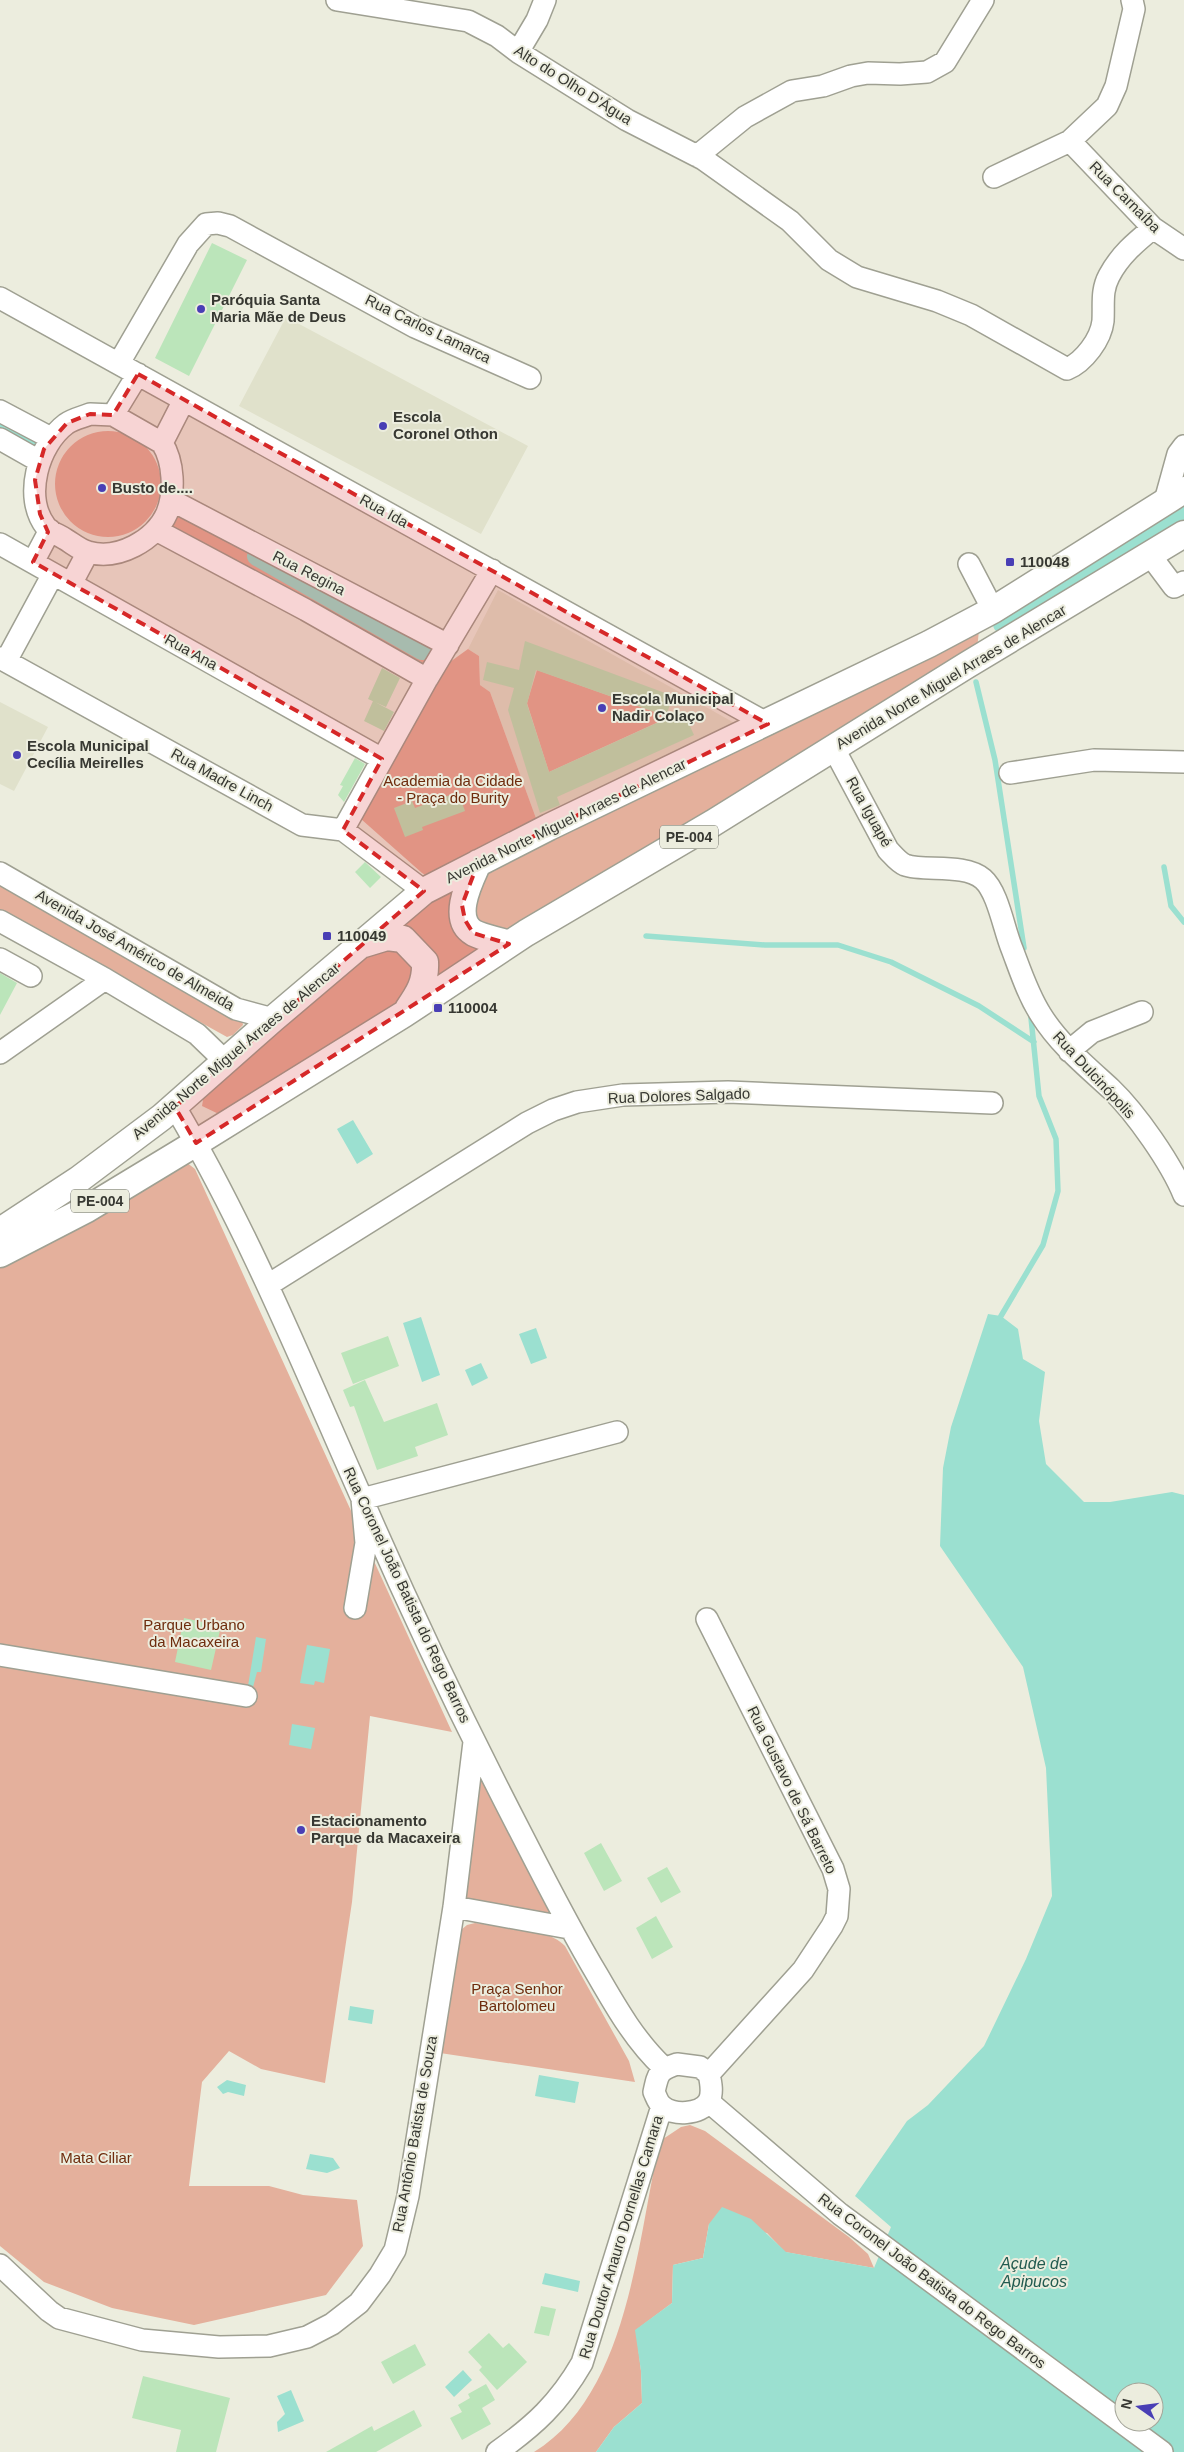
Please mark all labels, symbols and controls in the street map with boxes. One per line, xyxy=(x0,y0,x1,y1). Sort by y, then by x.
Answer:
street label: Alto do Olho D'Água xyxy=(511,41,636,128)
street label: Rua Carnaíba xyxy=(1086,158,1165,236)
place label: Paróquia Santa Maria Mãe de Deus xyxy=(211,291,346,325)
street label: Rua Carlos Lamarca xyxy=(363,291,494,367)
marker: Paróquia Santa Maria Mãe de Deus xyxy=(195,303,207,315)
place label: Escola Coronel Othon xyxy=(393,408,498,442)
marker: Escola Coronel Othon xyxy=(377,420,389,432)
place label: Busto de.... xyxy=(112,479,193,496)
marker: Busto de.... xyxy=(96,482,108,494)
street label: Rua Ida xyxy=(357,490,412,531)
street label: Rua Regina xyxy=(270,547,349,598)
place label: 110048 xyxy=(1020,553,1069,570)
marker: 110048 xyxy=(1004,556,1016,568)
street label: Avenida Norte Miguel Arraes de Alencar xyxy=(832,601,1069,752)
street label: Rua Ana xyxy=(162,630,221,673)
place label: Escola Municipal Nadir Colaço xyxy=(612,690,734,724)
marker: Escola Municipal Nadir Colaço xyxy=(596,702,608,714)
place label: Escola Municipal Cecília Meirelles xyxy=(27,737,149,771)
street label: Rua Madre Linch xyxy=(168,744,276,815)
marker: Escola Municipal Cecília Meirelles xyxy=(11,749,23,761)
street label: Avenida Norte Miguel Arraes de Alencar xyxy=(443,755,689,886)
park label: Academia da Cidade - Praça do Burity xyxy=(383,772,523,806)
street label: Rua Iguapé xyxy=(843,774,896,850)
road number: PE-004 xyxy=(660,826,718,849)
street label: Avenida José Américo de Almeida xyxy=(33,886,238,1014)
place label: 110049 xyxy=(337,927,386,944)
marker: 110049 xyxy=(321,930,333,942)
street label: Avenida Norte Miguel Arraes de Alencar xyxy=(128,959,343,1143)
place label: 110004 xyxy=(448,999,498,1016)
marker: 110004 xyxy=(432,1002,444,1014)
street label: Rua Dulcinópolis xyxy=(1050,1028,1139,1122)
street label: Rua Dolores Salgado xyxy=(607,1085,751,1106)
road number: PE-004 xyxy=(71,1190,129,1212)
street label: Rua Coronel João Batista do Rego Barros xyxy=(341,1464,474,1725)
park label: Parque Urbano da Macaxeira xyxy=(143,1616,245,1650)
street label: Rua Gustavo de Sá Barreto xyxy=(744,1703,840,1876)
place label: Estacionamento Parque da Macaxeira xyxy=(311,1812,461,1846)
marker: Estacionamento Parque da Macaxeira xyxy=(295,1824,307,1836)
park label: Praça Senhor Bartolomeu xyxy=(471,1980,563,2014)
street label: Rua Antônio Batista de Souza xyxy=(389,2034,440,2234)
street label: Rua Doutor Anauro Dornellas Camara xyxy=(575,2113,666,2361)
park label: Mata Ciliar xyxy=(60,2149,132,2166)
street label: Rua Coronel João Batista do Rego Barros xyxy=(815,2190,1049,2372)
water label: Açude de Apipucos xyxy=(999,2255,1068,2290)
north arrow xyxy=(1114,2382,1164,2432)
text: N xyxy=(1117,2397,1135,2411)

